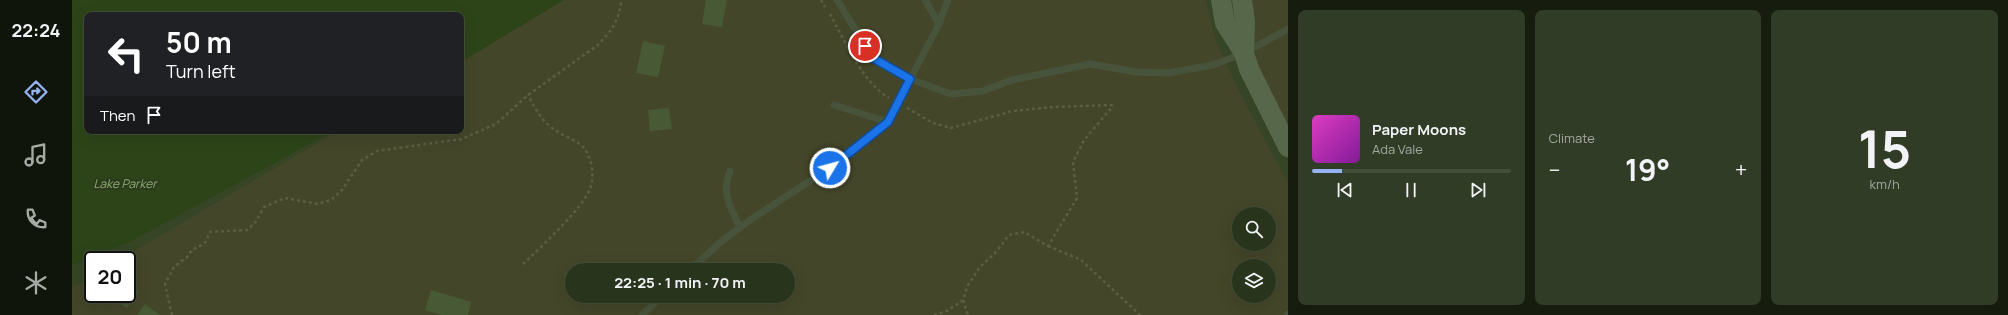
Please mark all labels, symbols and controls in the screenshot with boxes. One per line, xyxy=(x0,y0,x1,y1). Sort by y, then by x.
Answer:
text: 22:24 xyxy=(12,18,60,42)
text: 50 m xyxy=(166,23,232,61)
icon: left xyxy=(100,28,152,80)
pin xyxy=(848,29,882,63)
icon: arrive xyxy=(854,35,876,57)
text: Turn left xyxy=(166,59,236,83)
icon: directions xyxy=(22,78,50,106)
icon: arrive xyxy=(143,104,165,126)
text: Then xyxy=(100,105,135,126)
text: 15 xyxy=(1858,113,1911,184)
text: Paper Moons xyxy=(1372,119,1466,140)
text: Climate xyxy=(1549,129,1595,147)
text: Ada Vale xyxy=(1372,140,1423,158)
icon: music xyxy=(22,141,50,169)
position arrow xyxy=(809,147,851,189)
text: 19° xyxy=(1625,149,1670,190)
text: − xyxy=(1549,155,1561,185)
text: + xyxy=(1735,155,1747,185)
water label: Lake Parker xyxy=(93,175,158,192)
text: km/h xyxy=(1870,175,1900,193)
icon: previous xyxy=(1334,179,1356,201)
icon: pause xyxy=(1400,179,1422,201)
icon: next xyxy=(1467,179,1489,201)
icon: phone xyxy=(22,205,50,233)
map controls xyxy=(1232,207,1276,303)
button: search xyxy=(1232,207,1276,251)
speed limit sign: 20 xyxy=(84,251,136,303)
button: layers xyxy=(1232,259,1276,303)
icon: climate xyxy=(22,269,50,297)
text: 22:25 · 1 min · 70 m xyxy=(614,272,746,293)

